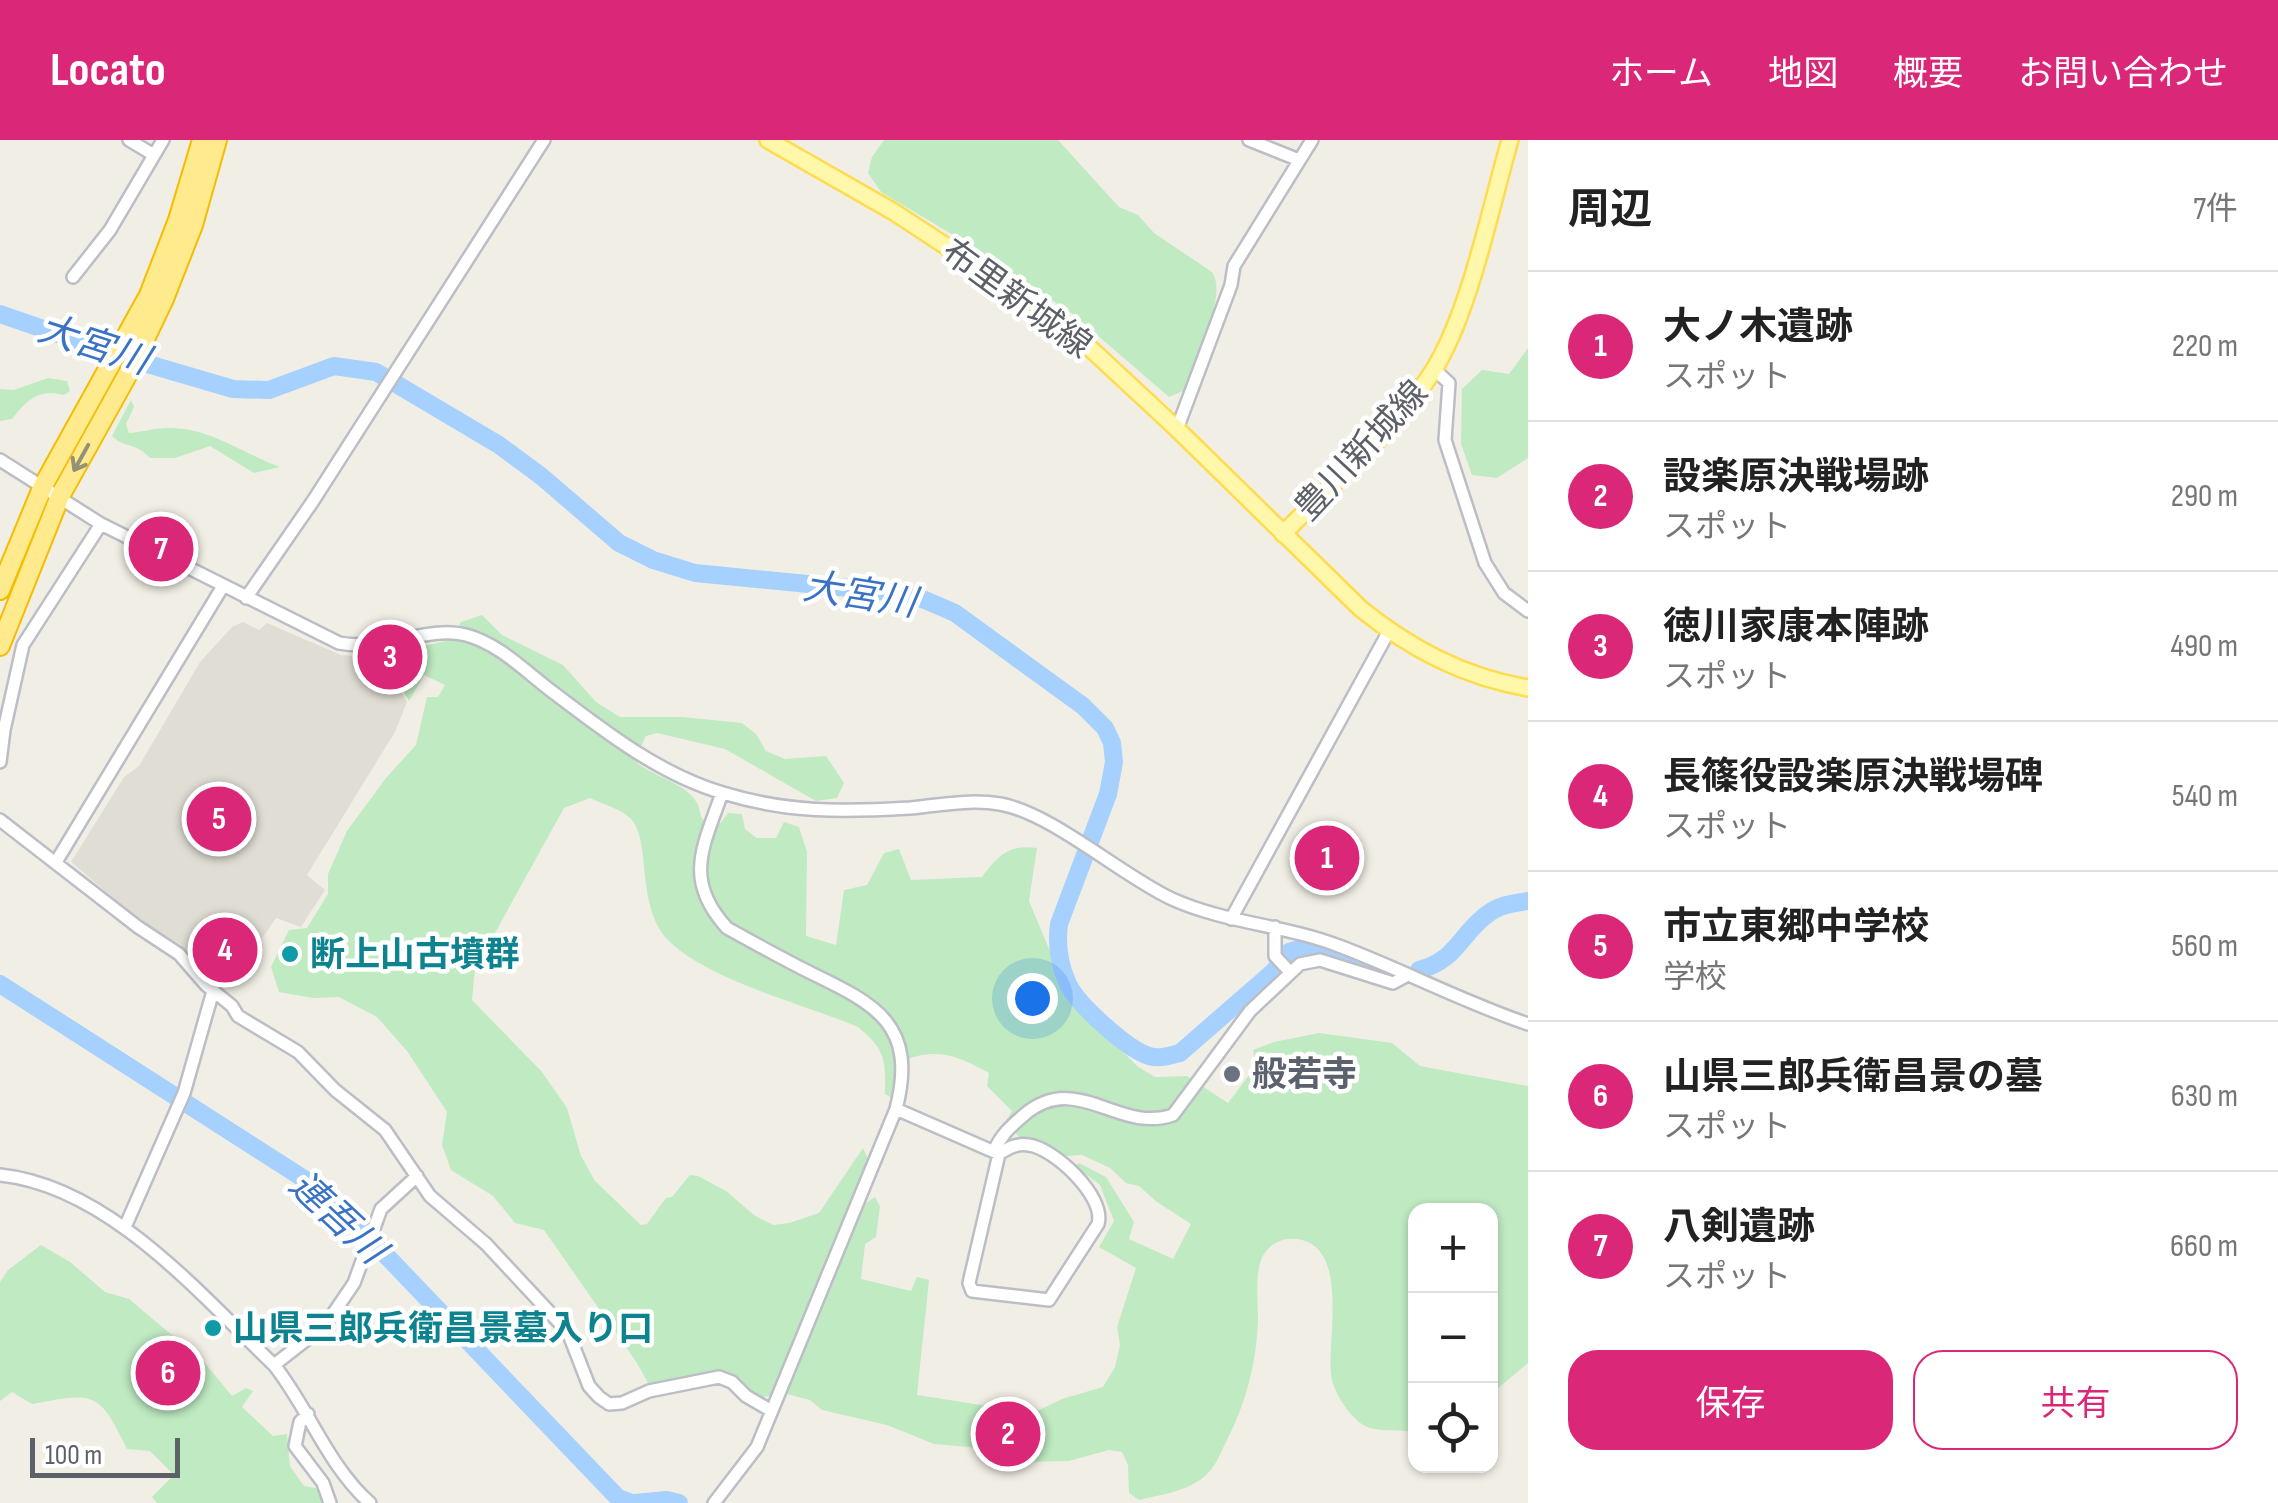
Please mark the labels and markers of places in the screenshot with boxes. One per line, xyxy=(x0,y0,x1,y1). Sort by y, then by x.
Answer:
pin: 7 xyxy=(128,512,194,586)
pin: 3 xyxy=(358,620,422,694)
pin: 5 xyxy=(186,782,252,856)
pin: 1 xyxy=(1294,820,1360,896)
pin: 4 xyxy=(192,912,258,988)
place label: 断上山古墳群 xyxy=(310,934,520,977)
marker: 断上山古墳群 xyxy=(279,943,301,965)
place label: 般若寺 xyxy=(1252,1054,1357,1097)
marker: 般若寺 xyxy=(1221,1063,1243,1085)
place label: 山県三郎兵衛昌景墓入り口 xyxy=(233,1308,653,1351)
marker: 山県三郎兵衛昌景墓入り口 xyxy=(202,1317,224,1339)
pin: 6 xyxy=(136,1336,200,1410)
pin: 2 xyxy=(976,1396,1040,1472)

